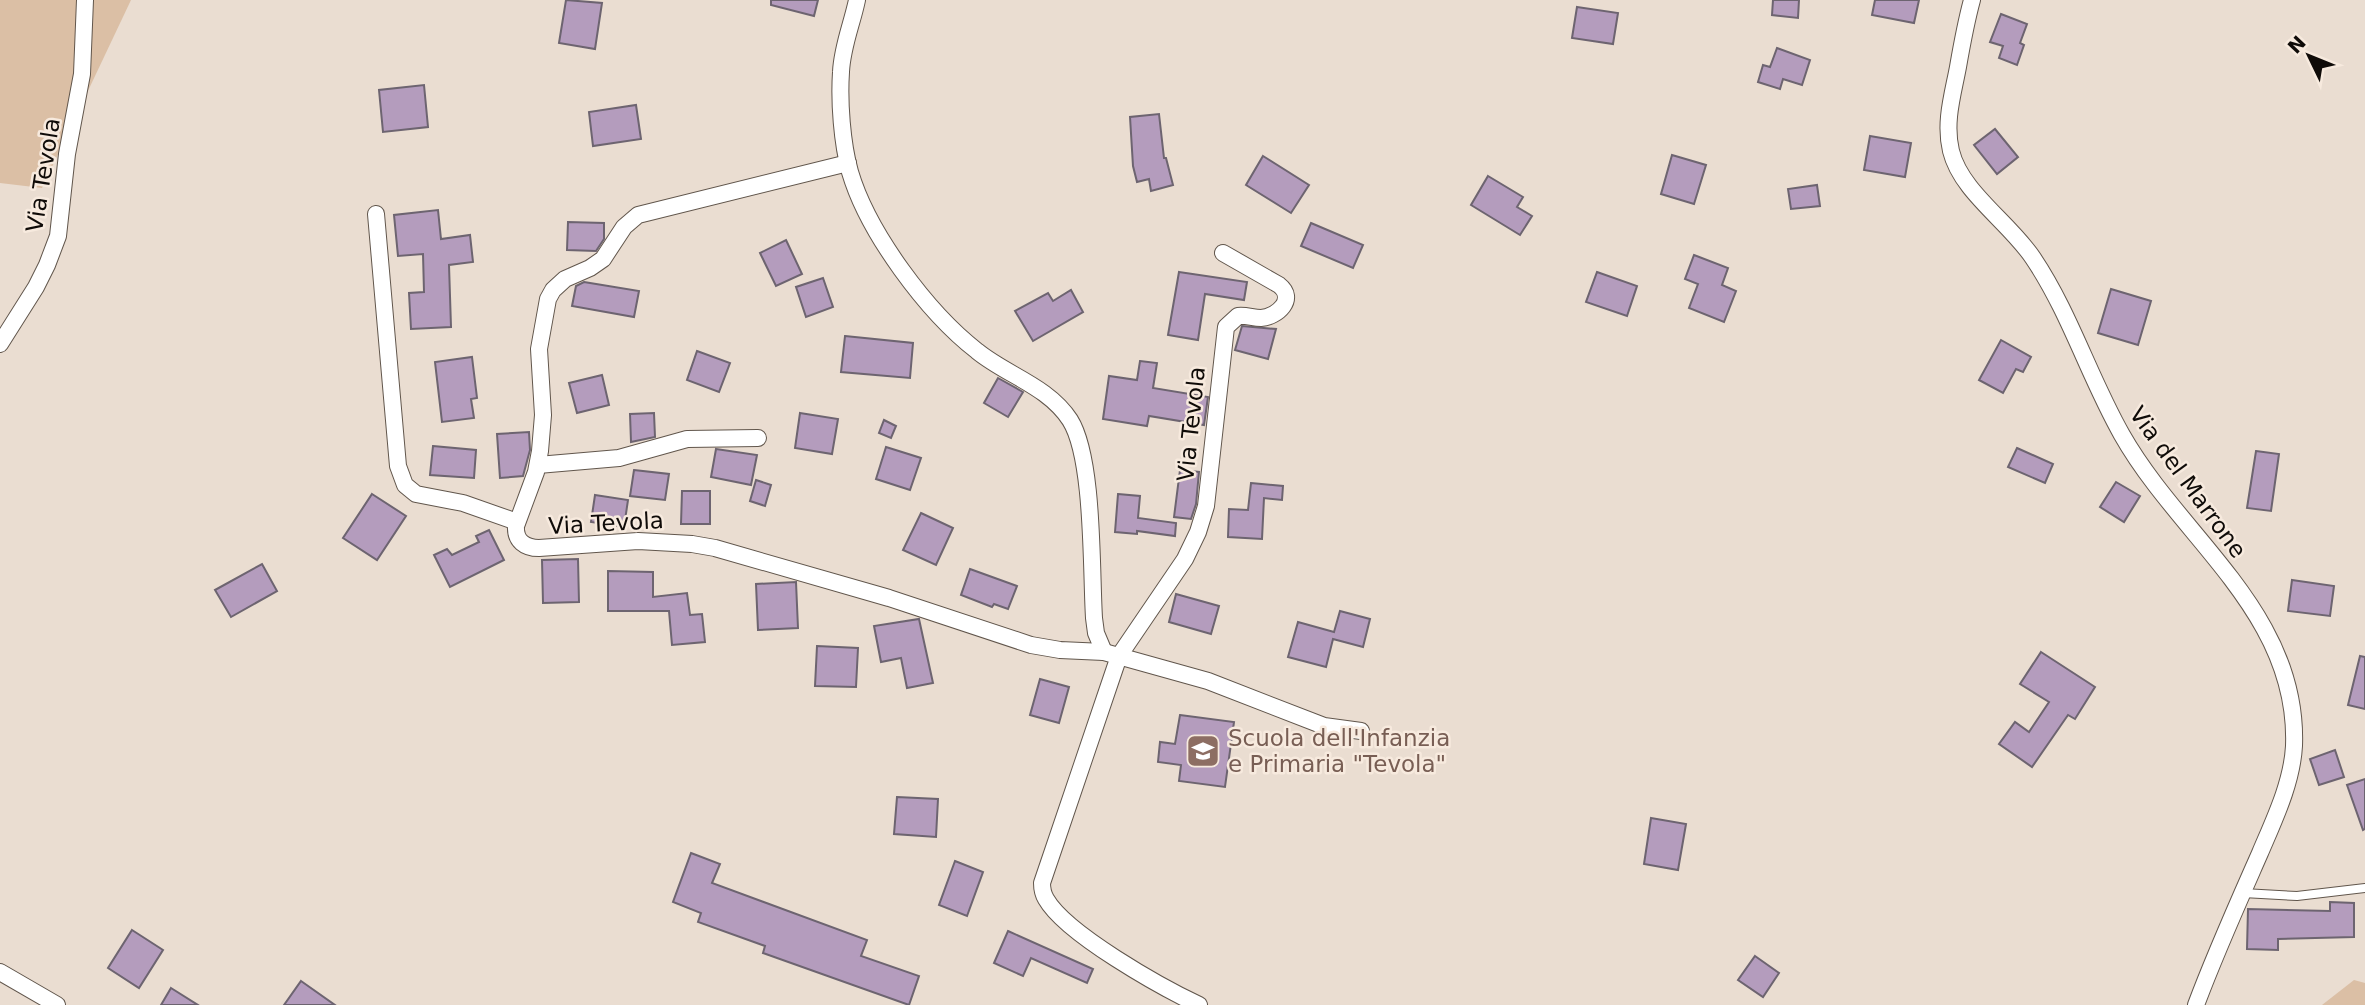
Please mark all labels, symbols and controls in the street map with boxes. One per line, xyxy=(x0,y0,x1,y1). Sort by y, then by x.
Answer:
north arrow xyxy=(2274,21,2344,91)
text: N xyxy=(2283,31,2310,58)
street label: Via Tevola xyxy=(21,116,65,234)
street label: Via Tevola xyxy=(1172,365,1210,483)
street label: Via del Marrone xyxy=(2125,401,2251,563)
street label: Via Tevola xyxy=(548,507,664,539)
place label: Scuola dell'Infanzia e Primaria "Tevola" xyxy=(1228,725,1450,777)
school or university icon: Scuola dell'Infanzia e Primaria "Tevola" xyxy=(1184,732,1222,770)

